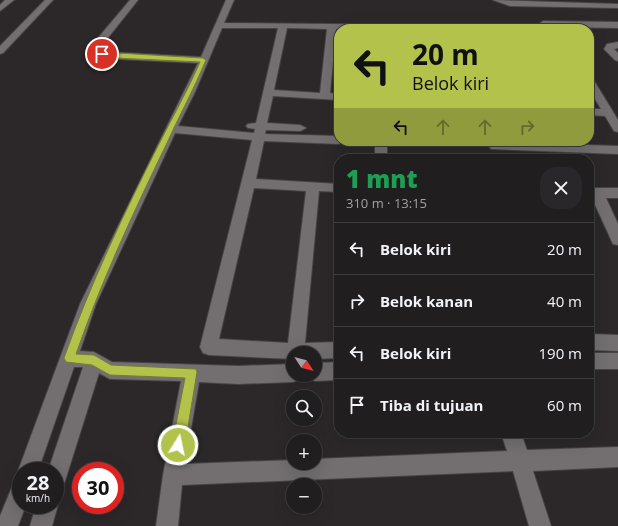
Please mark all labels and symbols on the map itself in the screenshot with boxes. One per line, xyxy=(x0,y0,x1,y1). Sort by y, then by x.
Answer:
pin xyxy=(85,37,119,71)
north arrow xyxy=(286,346,322,382)
position arrow xyxy=(157,424,199,466)
speed limit sign: 30 xyxy=(72,462,124,514)

